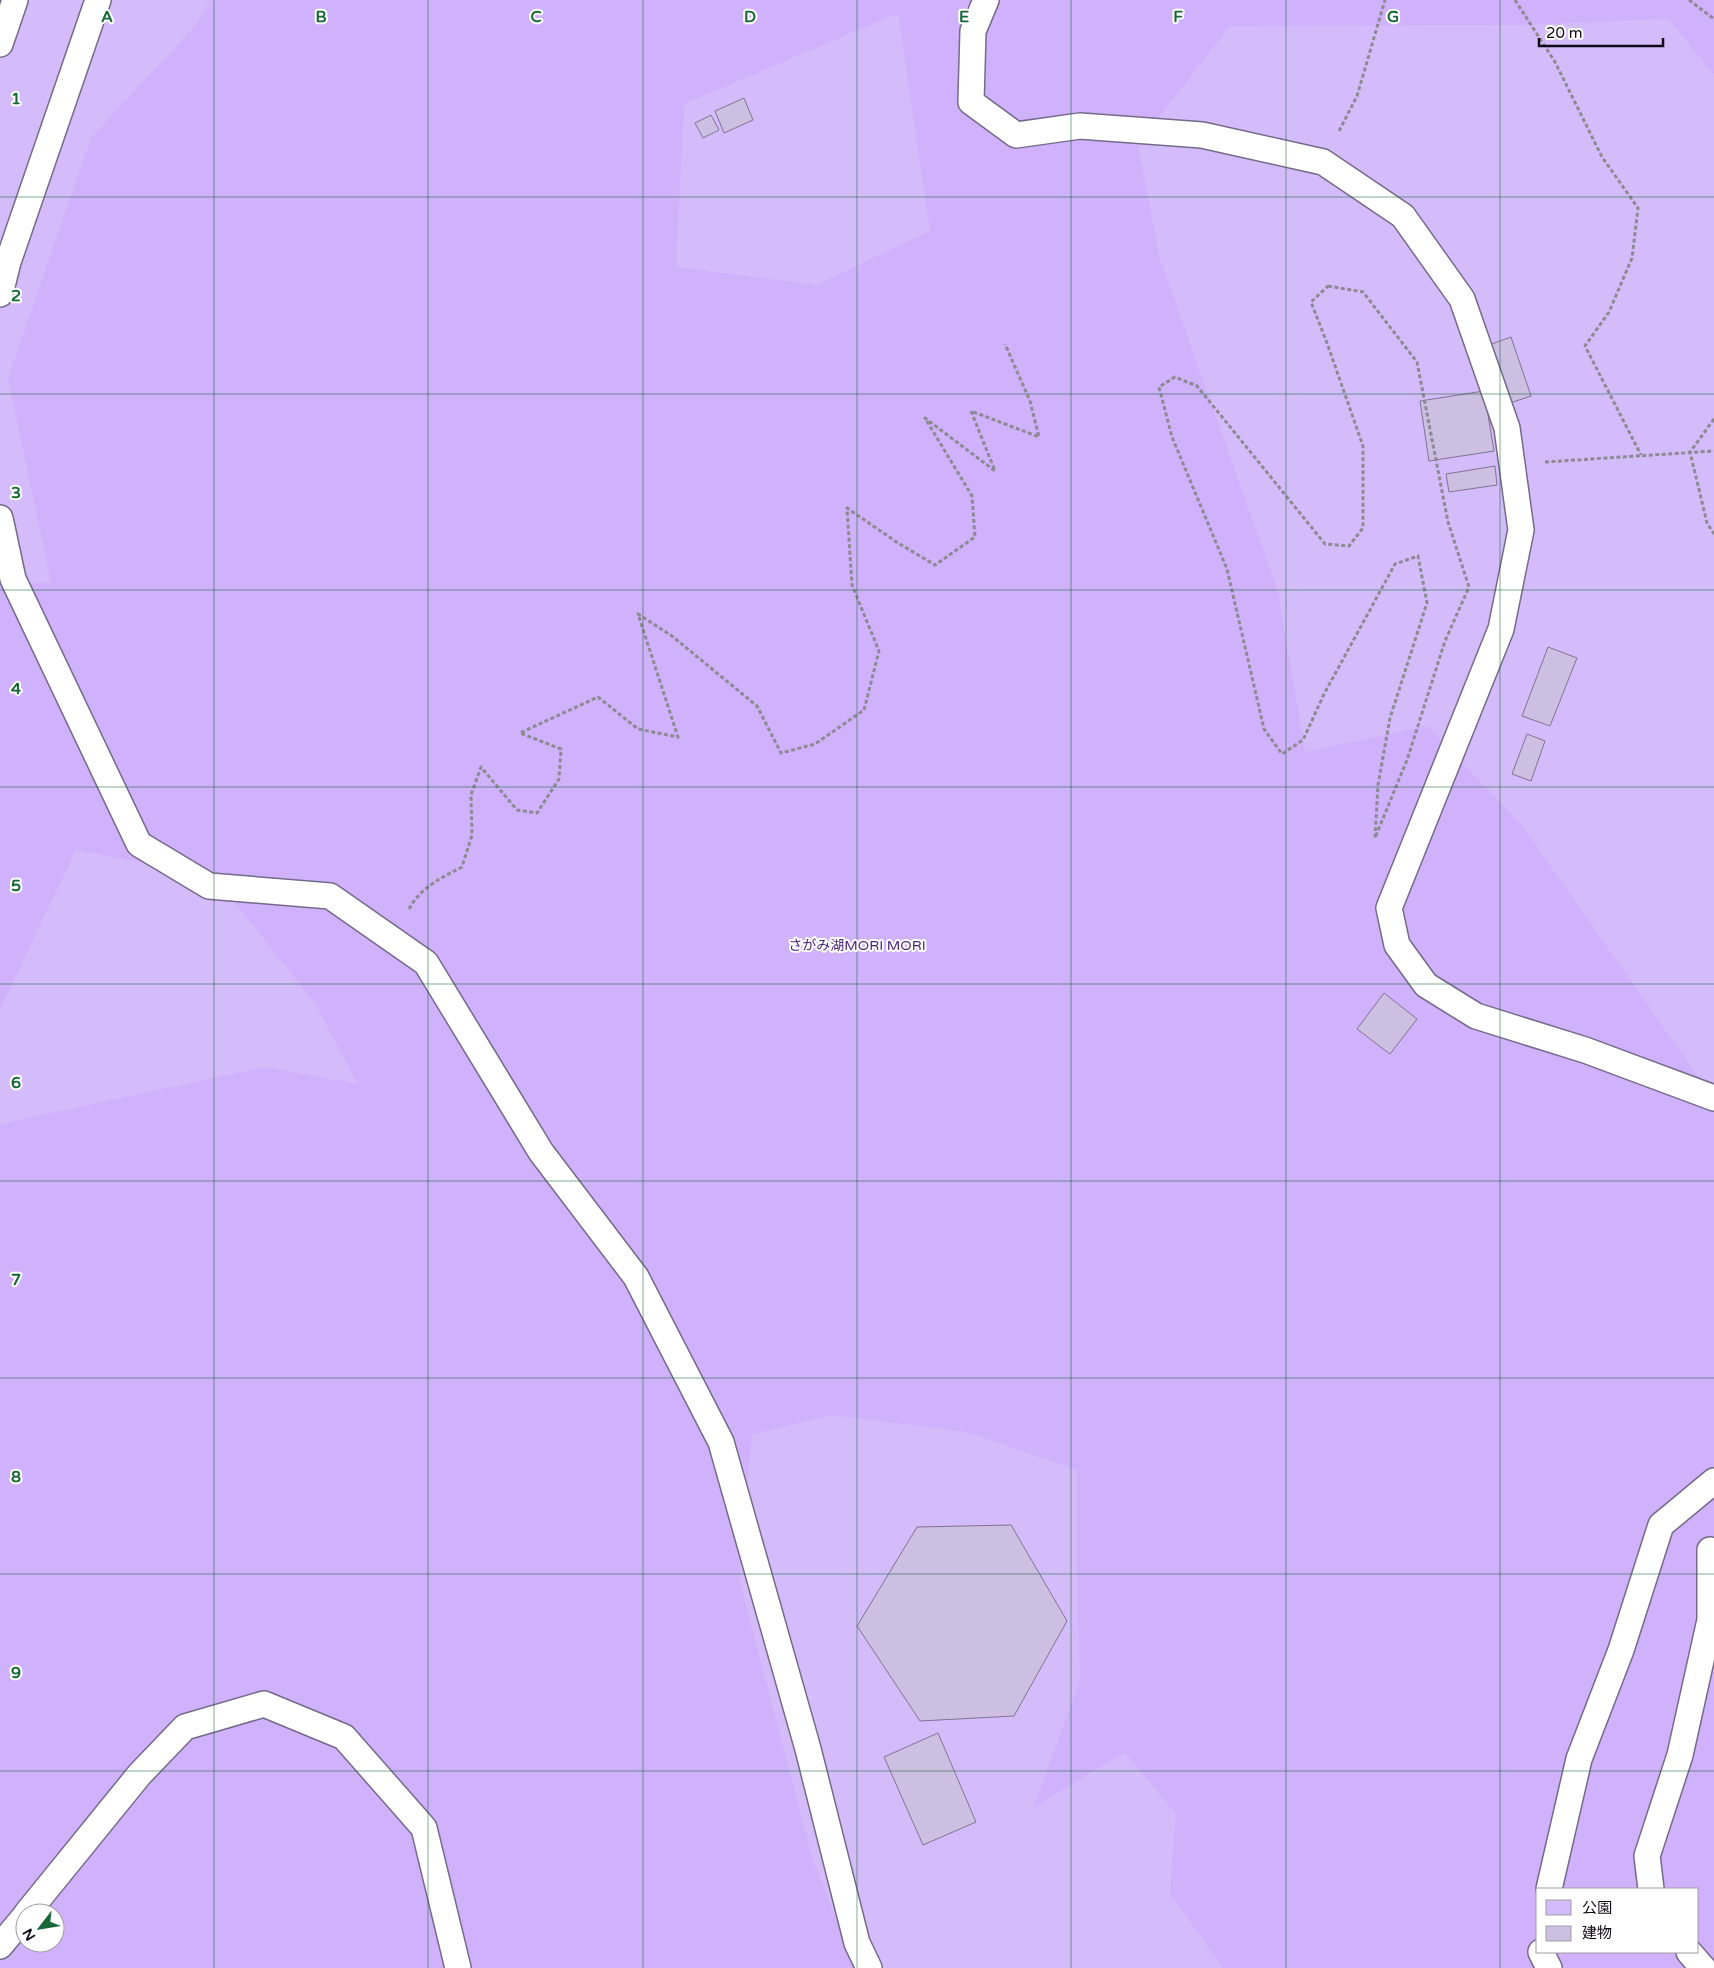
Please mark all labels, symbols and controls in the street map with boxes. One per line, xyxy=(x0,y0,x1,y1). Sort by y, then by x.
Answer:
text: A xyxy=(101,7,113,27)
text: B xyxy=(315,7,327,27)
text: C xyxy=(530,7,542,27)
text: D xyxy=(744,7,756,27)
text: E xyxy=(959,7,969,27)
text: F xyxy=(1173,7,1183,27)
text: G xyxy=(1387,7,1399,27)
scale bar xyxy=(1539,15,1663,47)
text: 20 m xyxy=(1546,24,1583,42)
text: 1 xyxy=(11,89,21,109)
text: 2 xyxy=(11,286,21,306)
text: 3 xyxy=(11,483,21,503)
text: 4 xyxy=(11,679,21,699)
text: 5 xyxy=(11,876,21,896)
park label: さがみ湖MORI MORI xyxy=(788,937,926,954)
text: 6 xyxy=(11,1073,21,1093)
text: 7 xyxy=(11,1270,21,1290)
text: 8 xyxy=(11,1467,21,1487)
text: 9 xyxy=(11,1663,21,1683)
legend xyxy=(1536,1888,1699,1953)
text: 公園 xyxy=(1582,1899,1612,1917)
north arrow xyxy=(15,1903,65,1953)
text: 建物 xyxy=(1582,1924,1612,1942)
text: N xyxy=(19,1925,39,1944)

